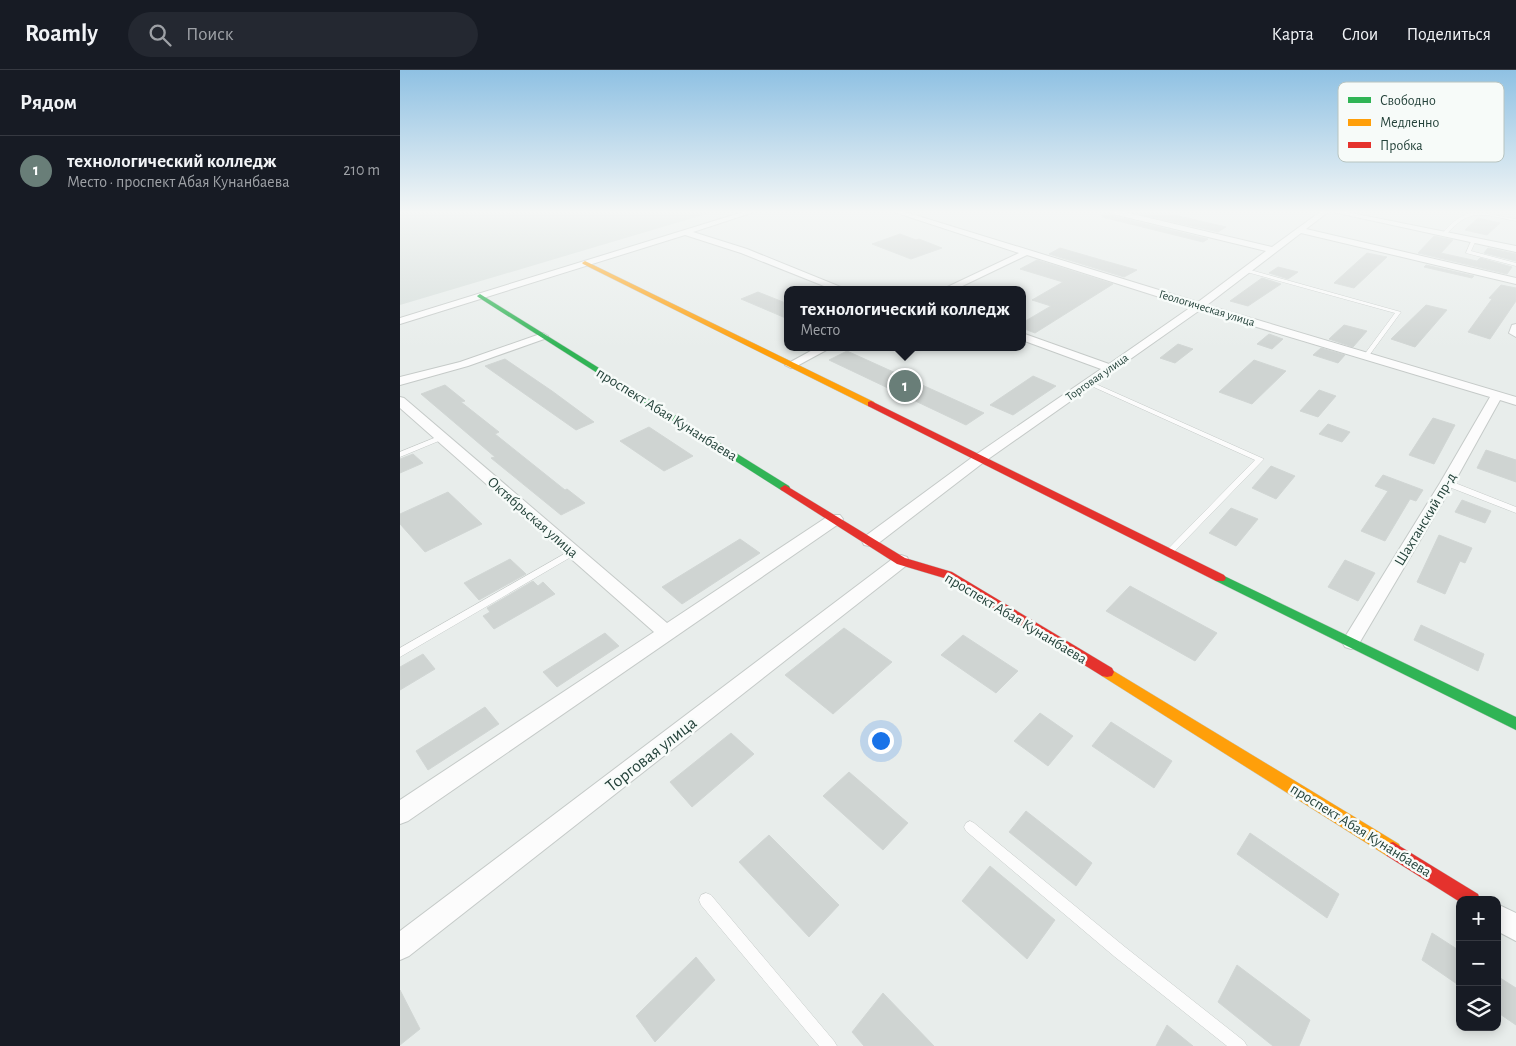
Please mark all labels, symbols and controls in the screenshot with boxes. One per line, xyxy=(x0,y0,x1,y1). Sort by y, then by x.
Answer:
search box xyxy=(128,12,478,57)
icon: search xyxy=(146,21,174,49)
text: Roamly xyxy=(25,22,98,46)
text: Поиск xyxy=(186,25,234,44)
text: Карта xyxy=(1272,26,1314,44)
text: Слои xyxy=(1342,26,1378,44)
text: Поделиться xyxy=(1406,26,1491,44)
legend xyxy=(1338,82,1504,162)
text: Рядом xyxy=(20,92,77,113)
text: Свободно xyxy=(1380,94,1436,108)
text: Медленно xyxy=(1380,116,1439,130)
text: Пробка xyxy=(1380,139,1423,153)
text: технологический колледж xyxy=(67,152,277,171)
text: 1 xyxy=(33,162,39,178)
text: 210 m xyxy=(343,162,380,178)
text: Место · проспект Абая Кунанбаева xyxy=(67,174,289,190)
popup xyxy=(784,286,1026,351)
street label: Геологическая улица xyxy=(1157,288,1257,329)
text: технологический колледж xyxy=(800,300,1010,319)
text: Место xyxy=(800,322,840,338)
street label: Торговая улица xyxy=(1064,351,1131,404)
street label: проспект Абая Кунанбаева xyxy=(594,365,740,464)
pin: 1 xyxy=(889,367,921,405)
street label: Шахтанский пр-д xyxy=(1392,470,1459,569)
street label: Октябрьская улица xyxy=(484,474,581,561)
street label: проспект Абая Кунанбаева xyxy=(942,570,1089,667)
street label: Торговая улица xyxy=(603,714,700,796)
your location xyxy=(868,728,894,754)
street label: проспект Абая Кунанбаева xyxy=(1288,781,1434,880)
map controls xyxy=(1456,896,1501,1031)
button: + xyxy=(1456,896,1501,941)
button: − xyxy=(1456,941,1501,986)
button: layers xyxy=(1456,986,1501,1031)

